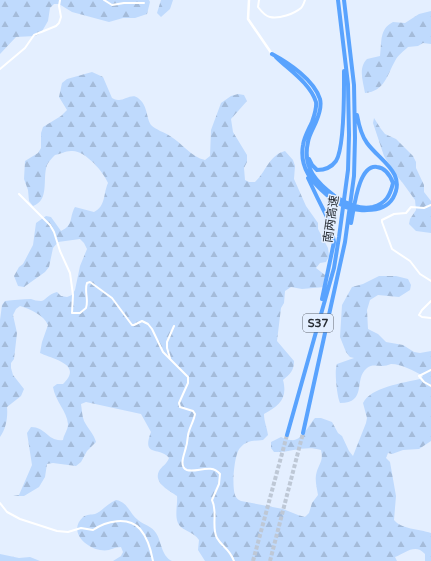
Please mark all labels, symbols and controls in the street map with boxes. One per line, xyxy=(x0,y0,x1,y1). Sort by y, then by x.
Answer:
street label: 南两高速 xyxy=(321,194,341,244)
road number: S37 xyxy=(303,314,333,332)

